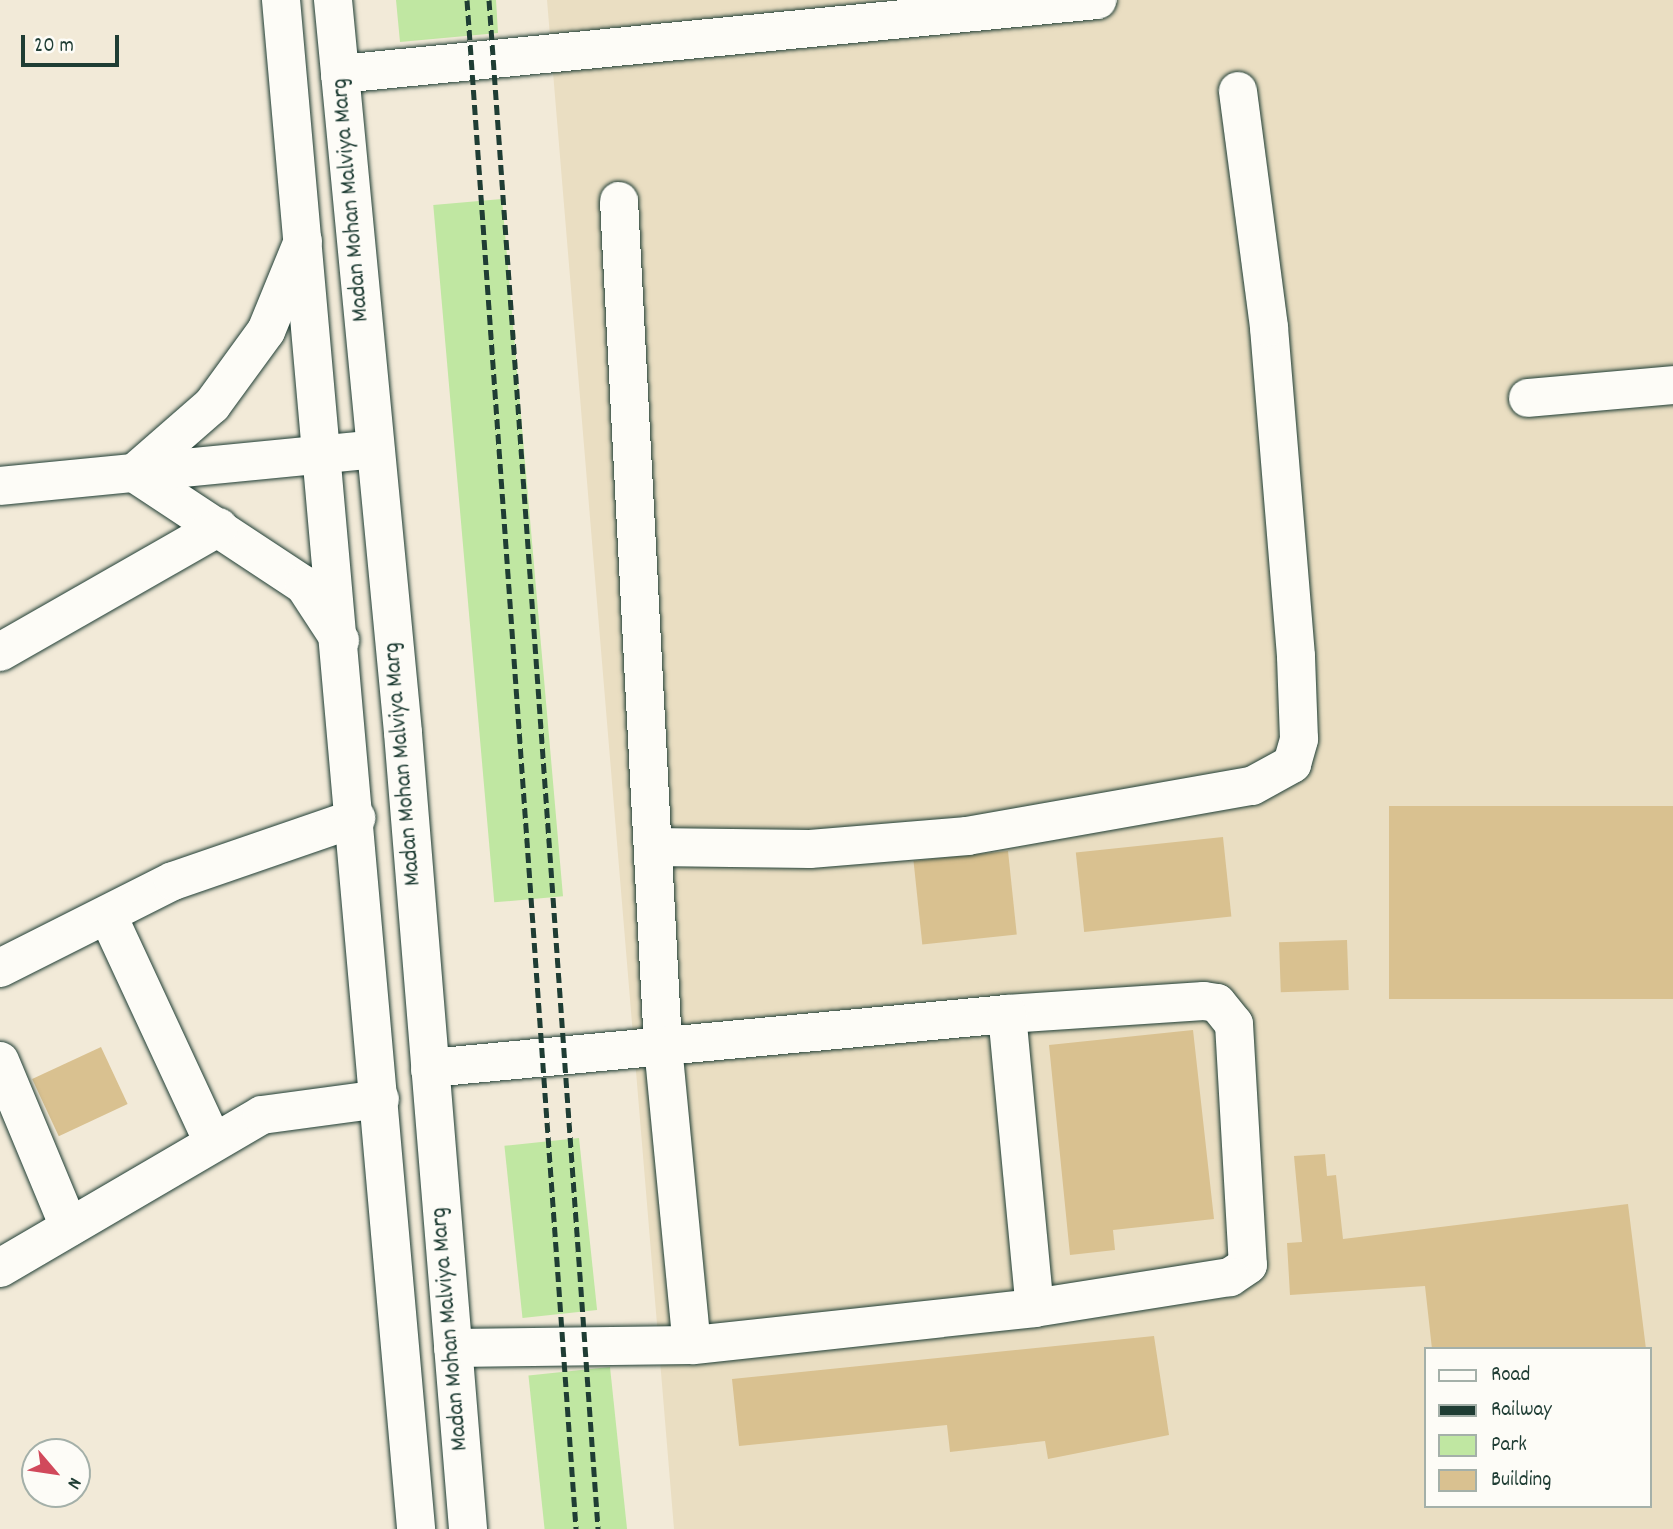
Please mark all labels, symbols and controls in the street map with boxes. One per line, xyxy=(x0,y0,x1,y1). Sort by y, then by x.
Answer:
scale bar xyxy=(24,21,122,65)
text: 20 m xyxy=(34,32,74,62)
street label: Madan Mohan Malviya Marg xyxy=(327,77,377,323)
street label: Madan Mohan Malviya Marg xyxy=(379,641,429,887)
street label: Madan Mohan Malviya Marg xyxy=(426,1206,476,1452)
legend xyxy=(1424,1347,1652,1508)
text: Road xyxy=(1491,1361,1530,1391)
text: Railway xyxy=(1491,1396,1552,1426)
text: Park xyxy=(1491,1431,1527,1461)
north arrow xyxy=(21,1438,91,1508)
text: Building xyxy=(1491,1466,1551,1496)
text: N xyxy=(59,1472,87,1493)

